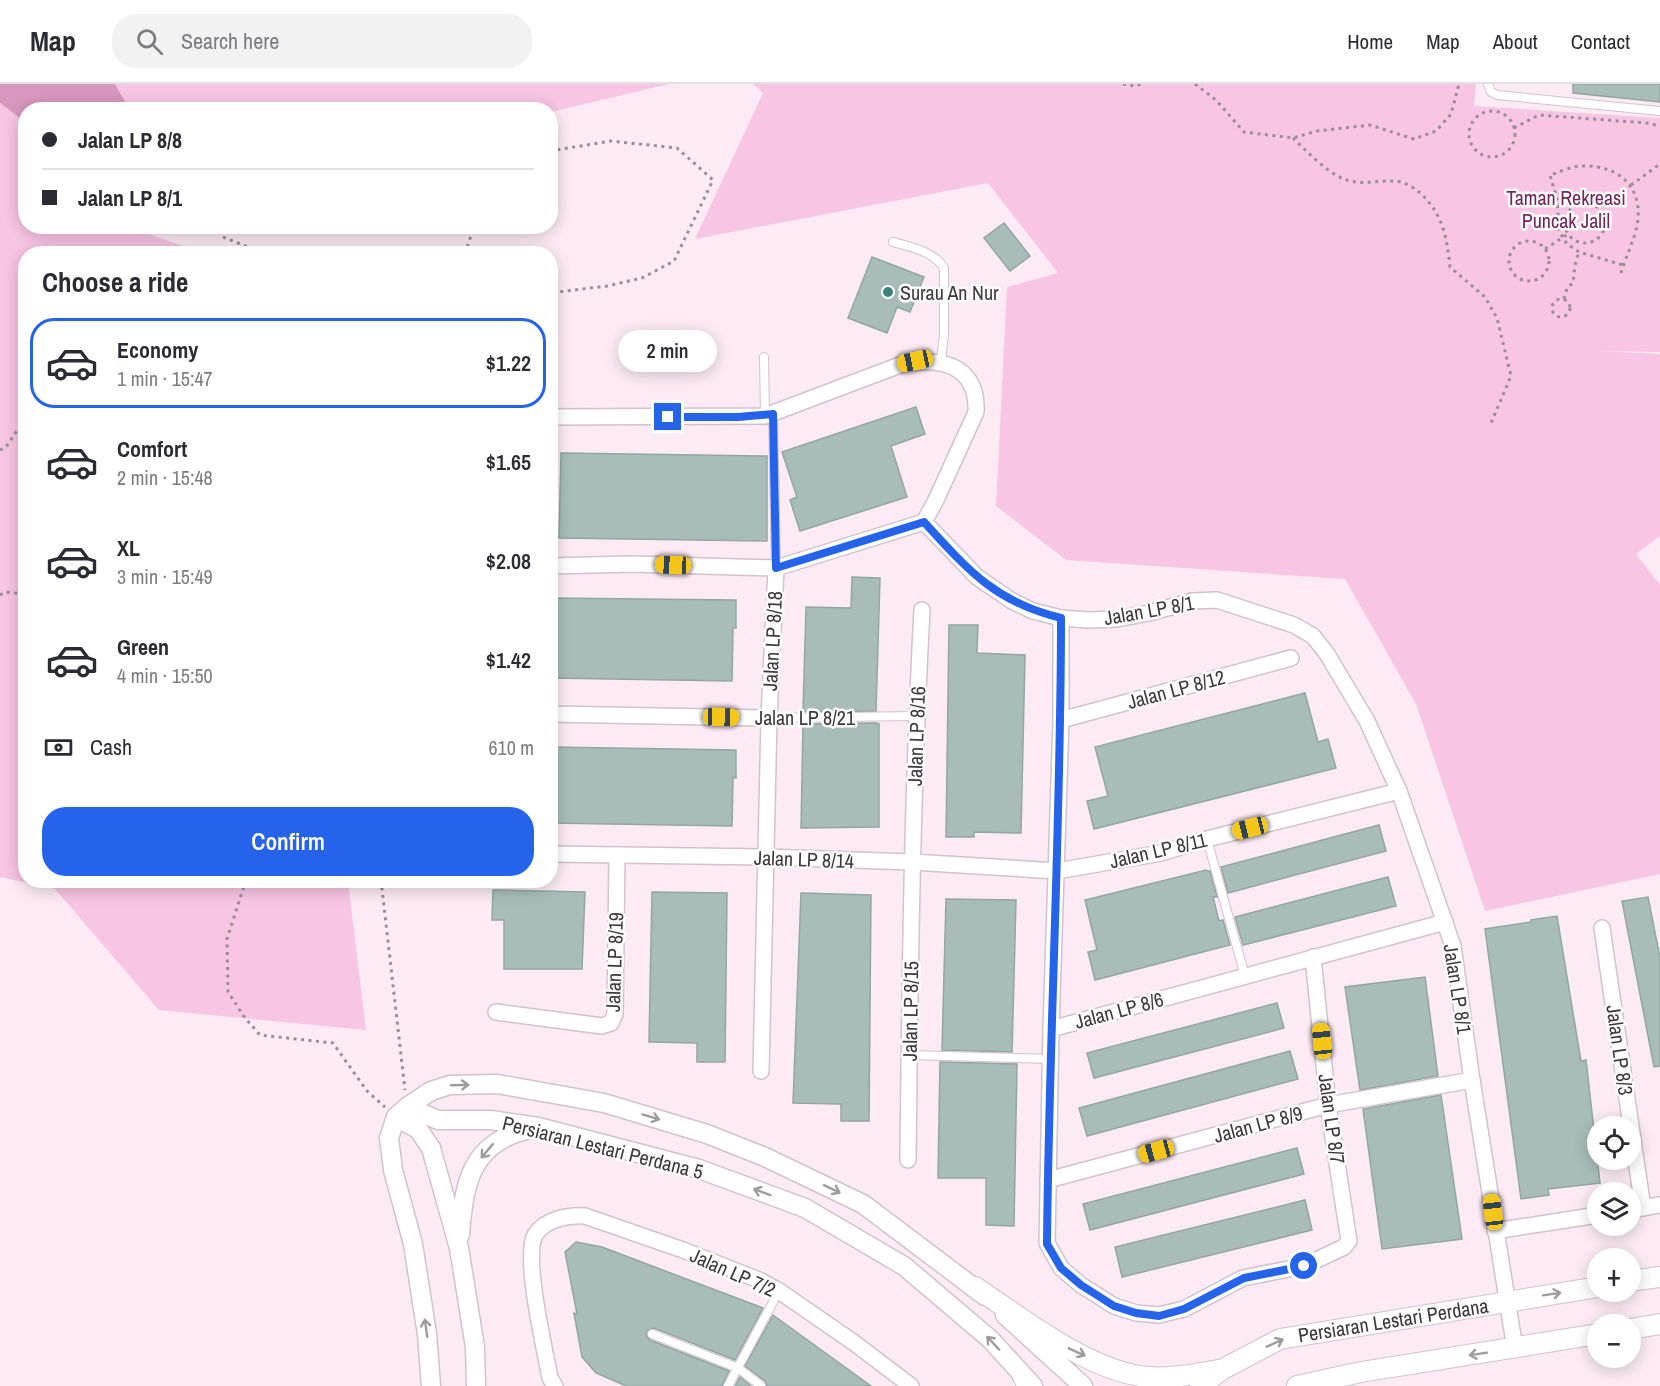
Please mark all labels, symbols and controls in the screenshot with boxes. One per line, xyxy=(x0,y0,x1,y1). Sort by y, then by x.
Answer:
search box xyxy=(112,14,532,68)
text: Map xyxy=(30,22,76,60)
icon: search xyxy=(133,25,166,58)
text: Search here xyxy=(181,26,279,56)
text: Home xyxy=(1347,27,1393,56)
text: Map xyxy=(1426,27,1460,56)
text: About xyxy=(1493,27,1538,56)
text: Contact xyxy=(1571,27,1630,56)
text: Jalan LP 8/8 xyxy=(78,125,182,155)
text: Jalan LP 8/1 xyxy=(78,183,182,213)
park label: Taman Rekreasi Puncak Jalil xyxy=(1506,184,1626,234)
text: Choose a ride xyxy=(42,264,188,300)
place label: Surau An Nur xyxy=(900,279,999,306)
marker: Surau An Nur xyxy=(881,285,895,299)
callout: 2 min xyxy=(618,330,718,372)
text: Economy xyxy=(117,335,198,365)
icon: car xyxy=(45,336,99,390)
text: 2 min xyxy=(646,337,689,364)
text: $1.22 xyxy=(486,348,531,378)
car xyxy=(896,348,934,374)
text: 1 min · 15:47 xyxy=(117,365,213,392)
route end xyxy=(654,403,681,430)
text: Comfort xyxy=(117,434,187,464)
icon: car xyxy=(45,435,99,489)
text: $1.65 xyxy=(486,447,531,477)
text: 2 min · 15:48 xyxy=(117,464,213,491)
text: XL xyxy=(117,533,140,563)
icon: car xyxy=(45,534,99,588)
text: $2.08 xyxy=(486,546,531,576)
car xyxy=(655,555,691,575)
text: 3 min · 15:49 xyxy=(117,563,213,590)
street label: Jalan LP 8/1 xyxy=(1102,589,1196,631)
street label: Jalan LP 8/18 xyxy=(756,590,788,692)
text: Green xyxy=(117,632,169,662)
icon: car xyxy=(45,633,99,687)
text: $1.42 xyxy=(486,645,531,675)
text: 4 min · 15:50 xyxy=(117,662,213,689)
street label: Jalan LP 8/12 xyxy=(1124,663,1228,715)
street label: Jalan LP 8/16 xyxy=(901,686,931,786)
street label: Jalan LP 8/21 xyxy=(755,704,855,731)
car xyxy=(703,708,739,726)
icon: cash xyxy=(42,731,75,764)
text: Cash xyxy=(90,732,132,762)
text: 610 m xyxy=(488,734,534,761)
button: Confirm xyxy=(42,807,534,876)
car xyxy=(1230,815,1270,841)
street label: Jalan LP 8/11 xyxy=(1107,826,1209,874)
street label: Jalan LP 8/14 xyxy=(754,844,854,874)
street label: Jalan LP 8/19 xyxy=(599,912,629,1012)
street label: Jalan LP 8/1 xyxy=(1438,942,1478,1036)
street label: Jalan LP 8/15 xyxy=(896,961,924,1061)
street label: Jalan LP 8/6 xyxy=(1072,985,1166,1035)
street label: Jalan LP 8/3 xyxy=(1600,1003,1640,1097)
car xyxy=(1311,1022,1333,1060)
street label: Jalan LP 8/7 xyxy=(1312,1072,1352,1166)
one-way arrow xyxy=(450,1079,470,1090)
street label: Jalan LP 8/9 xyxy=(1211,1099,1305,1149)
street label: Persiaran Lestari Perdana 5 xyxy=(500,1109,706,1185)
one-way arrow xyxy=(641,1112,660,1123)
map controls xyxy=(1587,1116,1641,1368)
button: locate xyxy=(1587,1116,1641,1170)
car xyxy=(1136,1138,1176,1164)
one-way arrow xyxy=(480,1143,493,1159)
button: layers xyxy=(1587,1182,1641,1236)
one-way arrow xyxy=(823,1183,841,1195)
one-way arrow xyxy=(753,1186,772,1197)
car xyxy=(1482,1193,1504,1231)
street label: Jalan LP 7/2 xyxy=(686,1241,780,1303)
button: + xyxy=(1587,1248,1641,1302)
route start xyxy=(1290,1252,1317,1279)
one-way arrow xyxy=(1542,1289,1561,1300)
street label: Persiaran Lestari Perdana xyxy=(1296,1292,1490,1348)
button: − xyxy=(1587,1314,1641,1368)
one-way arrow xyxy=(420,1318,431,1338)
one-way arrow xyxy=(986,1336,1001,1351)
one-way arrow xyxy=(1266,1336,1284,1348)
one-way arrow xyxy=(1067,1347,1085,1359)
one-way arrow xyxy=(1468,1349,1488,1360)

